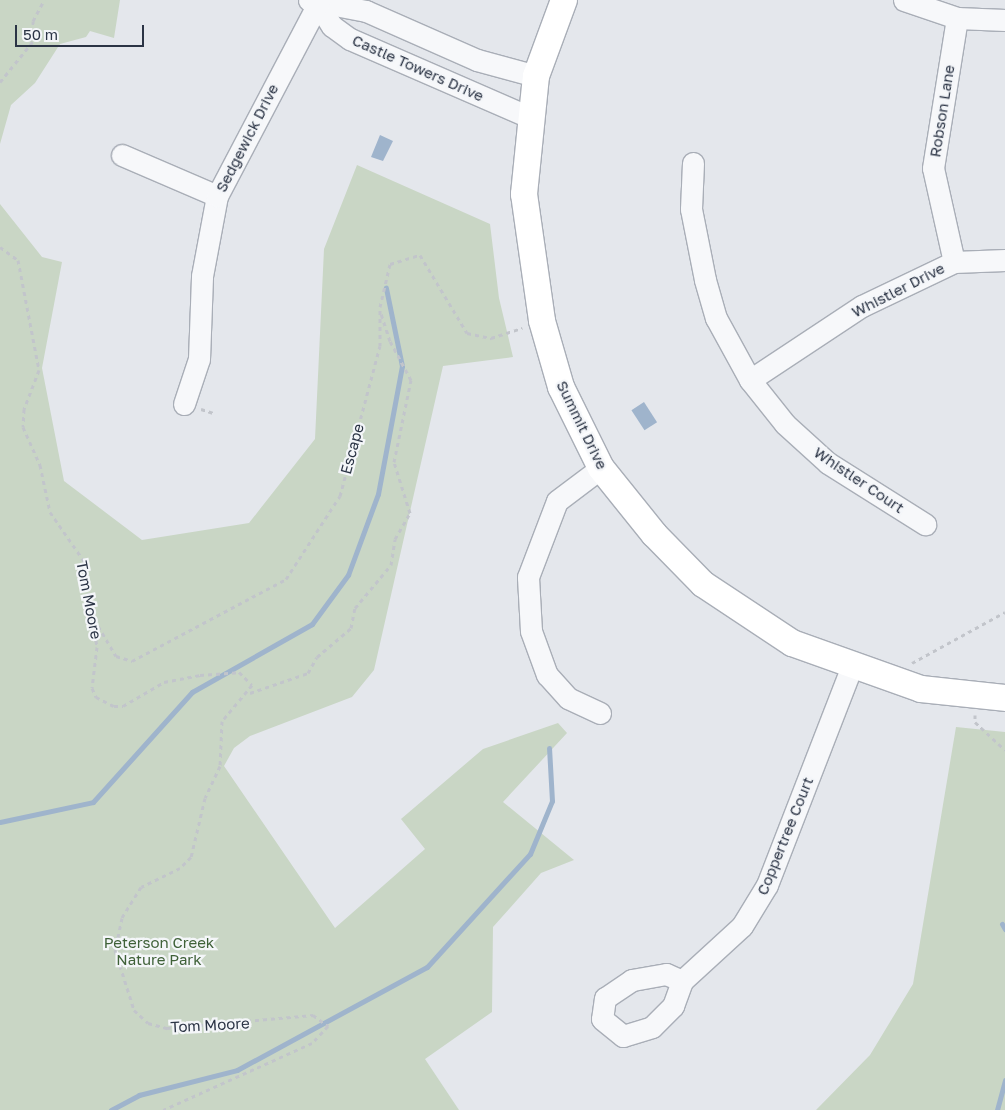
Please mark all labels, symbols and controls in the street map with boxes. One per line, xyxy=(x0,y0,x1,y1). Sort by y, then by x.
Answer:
scale bar xyxy=(18,15,146,47)
text: 50 m xyxy=(23,25,58,43)
street label: Castle Towers Drive xyxy=(350,31,486,105)
street label: Robson Lane xyxy=(926,64,958,158)
street label: Sedgewick Drive xyxy=(212,81,282,195)
street label: Whistler Drive xyxy=(849,259,947,321)
street label: Summit Drive xyxy=(553,378,611,472)
street label: Escape xyxy=(337,422,367,476)
street label: Whistler Court xyxy=(810,443,908,517)
street label: Tom Moore xyxy=(73,559,105,641)
street label: Coppertree Court xyxy=(753,774,817,898)
park label: Peterson Creek Nature Park xyxy=(104,933,214,968)
street label: Tom Moore xyxy=(170,1014,250,1036)

